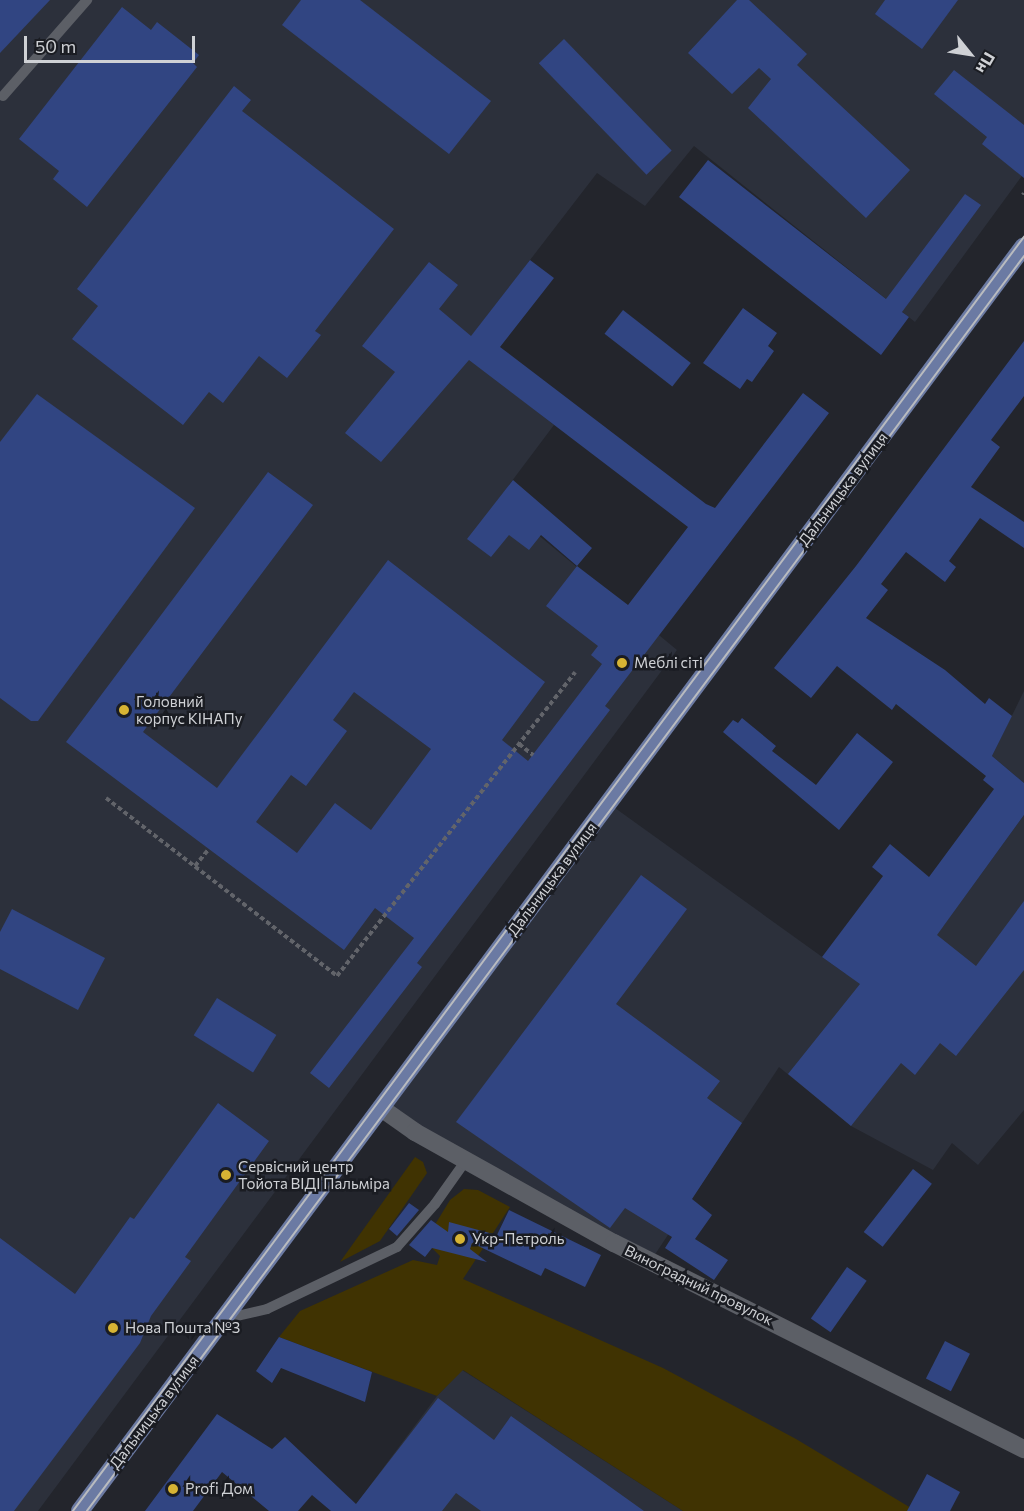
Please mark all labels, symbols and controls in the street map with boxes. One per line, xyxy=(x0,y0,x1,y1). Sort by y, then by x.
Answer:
scale bar xyxy=(27,24,198,62)
north arrow xyxy=(940,24,1000,84)
text: 50 m xyxy=(35,35,76,57)
text: Пн xyxy=(972,49,1000,77)
street label: Дальницька вулиця xyxy=(795,429,891,549)
place label: Меблі сіті xyxy=(634,654,703,672)
marker: Меблі сіті xyxy=(615,656,629,670)
place label: Головний корпус КІНАПу xyxy=(136,692,243,727)
marker: Головний корпус КІНАПу xyxy=(117,703,131,717)
street label: Дальницька вулиця xyxy=(504,819,600,939)
place label: Сервісний центр Тойота ВІДІ Пальміра xyxy=(238,1157,390,1192)
marker: Сервісний центр Тойота ВІДІ Пальміра xyxy=(219,1168,233,1182)
place label: Укр-Петроль xyxy=(472,1230,564,1248)
marker: Укр-Петроль xyxy=(453,1232,467,1246)
street label: Виноградний провулок xyxy=(622,1241,776,1329)
place label: Нова Пошта №3 xyxy=(125,1319,240,1337)
marker: Нова Пошта №3 xyxy=(106,1321,120,1335)
street label: Дальницька вулиця xyxy=(106,1352,202,1472)
place label: Profi Дом xyxy=(185,1480,253,1498)
marker: Profi Дом xyxy=(166,1482,180,1496)

